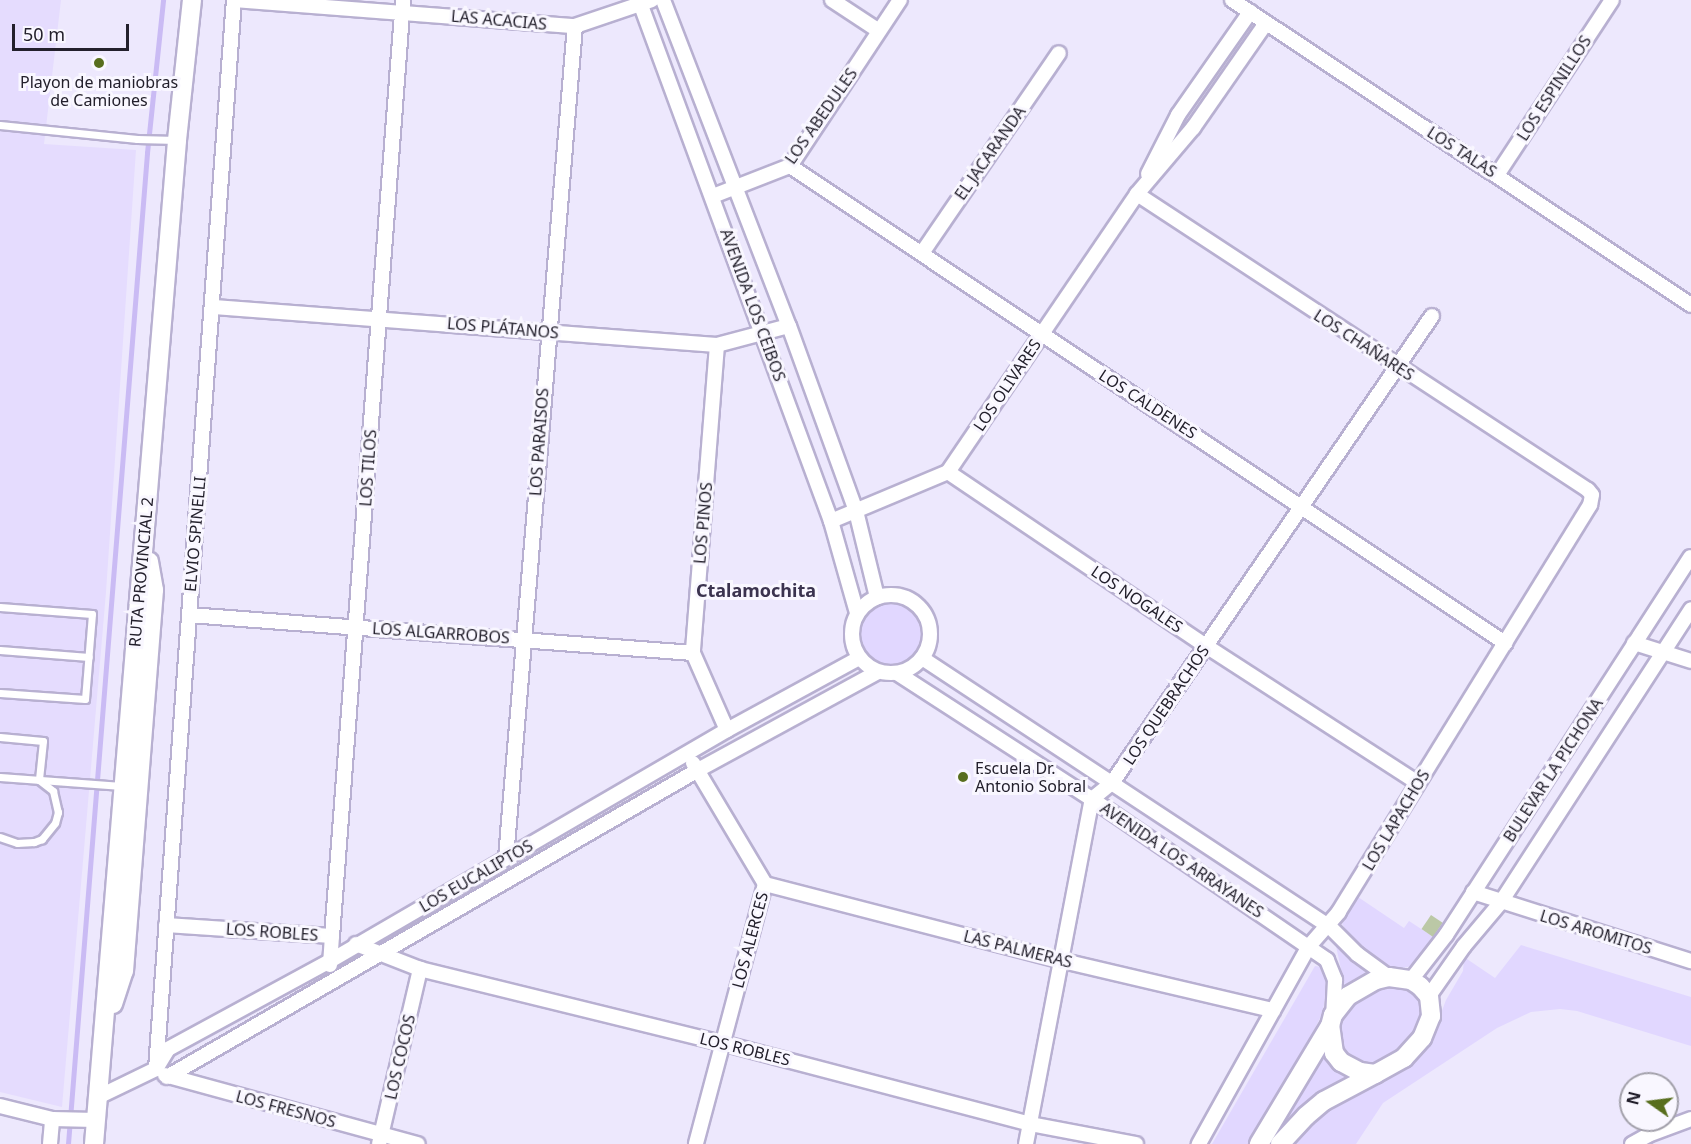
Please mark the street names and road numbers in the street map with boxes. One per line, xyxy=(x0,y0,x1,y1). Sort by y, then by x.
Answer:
street label: LAS ACACIAS xyxy=(450,6,548,34)
street label: LOS ESPINILLOS xyxy=(1513,32,1595,144)
street label: LOS ABEDULES xyxy=(781,64,861,168)
street label: EL JACARANDA xyxy=(951,102,1029,204)
street label: LOS TALAS xyxy=(1424,122,1500,182)
street label: AVENIDA LOS CEIBOS xyxy=(716,226,790,384)
street label: LOS CHAÑARES xyxy=(1310,305,1418,385)
street label: LOS PLÁTANOS xyxy=(446,314,560,342)
street label: LOS OLIVARES xyxy=(969,335,1045,435)
street label: LOS CALDENES xyxy=(1096,365,1200,443)
street label: LOS PARAISOS xyxy=(526,387,552,497)
street label: LOS TILOS xyxy=(356,429,380,507)
street label: ELVIO SPINELLI xyxy=(180,475,210,593)
street label: LOS PINOS xyxy=(690,481,716,565)
street label: RUTA PROVINCIAL 2 xyxy=(125,496,157,648)
street label: LOS NOGALES xyxy=(1088,561,1186,637)
street label: LOS ALGARROBOS xyxy=(372,619,510,647)
street label: LOS QUEBRACHOS xyxy=(1119,642,1213,768)
street label: BULEVAR LA PICHONA xyxy=(1499,695,1607,845)
street label: LOS LAPACHOS xyxy=(1358,766,1434,874)
street label: AVENIDA LOS ARRAYANES xyxy=(1097,798,1267,922)
street label: LOS EUCALIPTOS xyxy=(416,836,536,916)
street label: LOS ALERCES xyxy=(728,890,772,990)
street label: LOS AROMITOS xyxy=(1538,906,1654,958)
street label: LOS ROBLES xyxy=(225,919,319,945)
street label: LAS PALMERAS xyxy=(962,926,1074,972)
street label: LOS COCOS xyxy=(381,1013,419,1101)
street label: LOS ROBLES xyxy=(698,1029,792,1069)
street label: LOS FRESNOS xyxy=(234,1086,338,1132)

